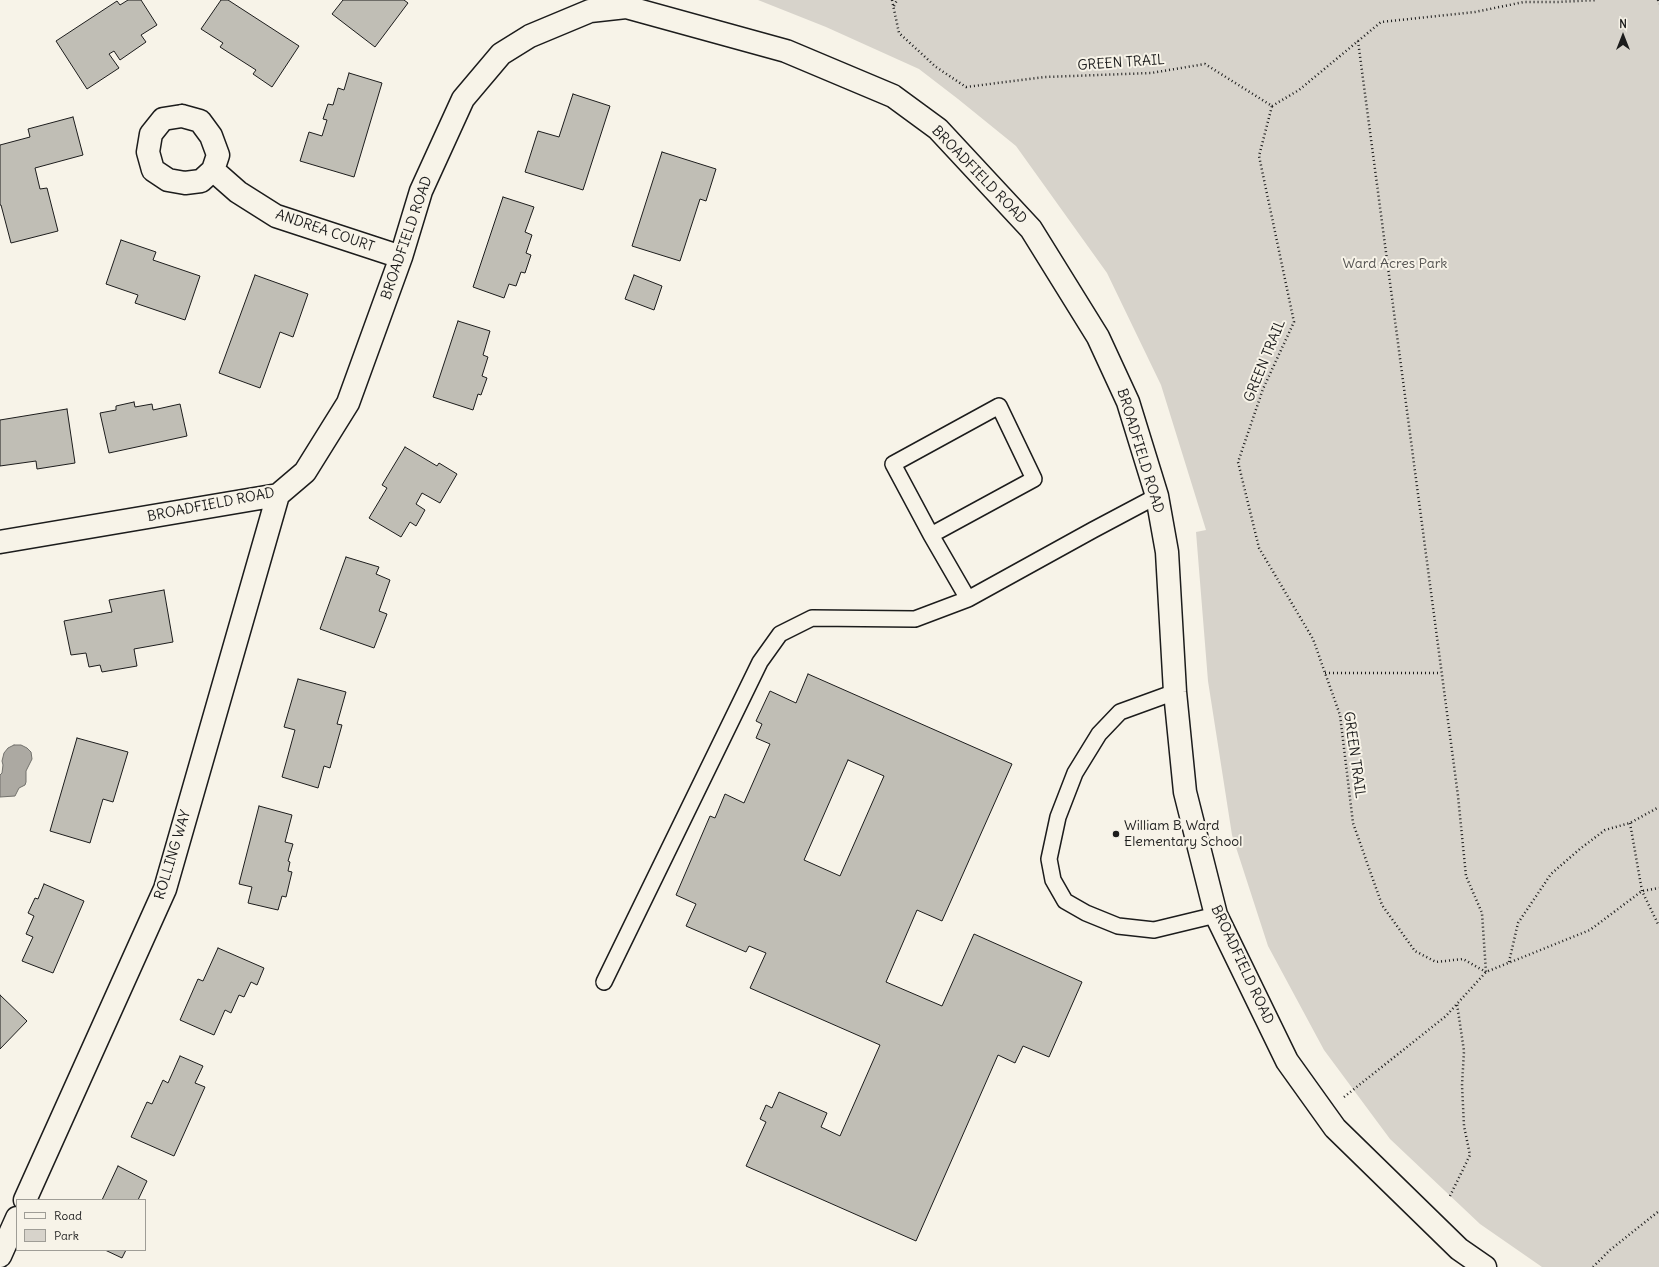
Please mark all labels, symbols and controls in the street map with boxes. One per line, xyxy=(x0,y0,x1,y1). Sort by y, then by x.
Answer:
north arrow xyxy=(1603,16,1643,56)
text: N xyxy=(1619,17,1627,31)
street label: GREEN TRAIL xyxy=(1077,52,1165,74)
street label: BROADFIELD ROAD xyxy=(928,123,1030,227)
street label: BROADFIELD ROAD xyxy=(378,174,436,302)
street label: ANDREA COURT xyxy=(273,206,377,256)
park label: Ward Acres Park xyxy=(1343,256,1447,272)
street label: GREEN TRAIL xyxy=(1241,317,1289,405)
street label: BROADFIELD ROAD xyxy=(1113,387,1167,515)
street label: BROADFIELD ROAD xyxy=(146,484,276,526)
street label: GREEN TRAIL xyxy=(1340,711,1368,799)
street label: ROLLING WAY xyxy=(151,808,195,902)
place label: William B Ward Elementary School xyxy=(1124,818,1242,850)
marker: William B Ward Elementary School xyxy=(1111,829,1121,839)
street label: BROADFIELD ROAD xyxy=(1207,903,1277,1027)
legend xyxy=(16,1199,146,1251)
text: Road xyxy=(54,1208,82,1223)
text: Park xyxy=(54,1228,79,1243)

